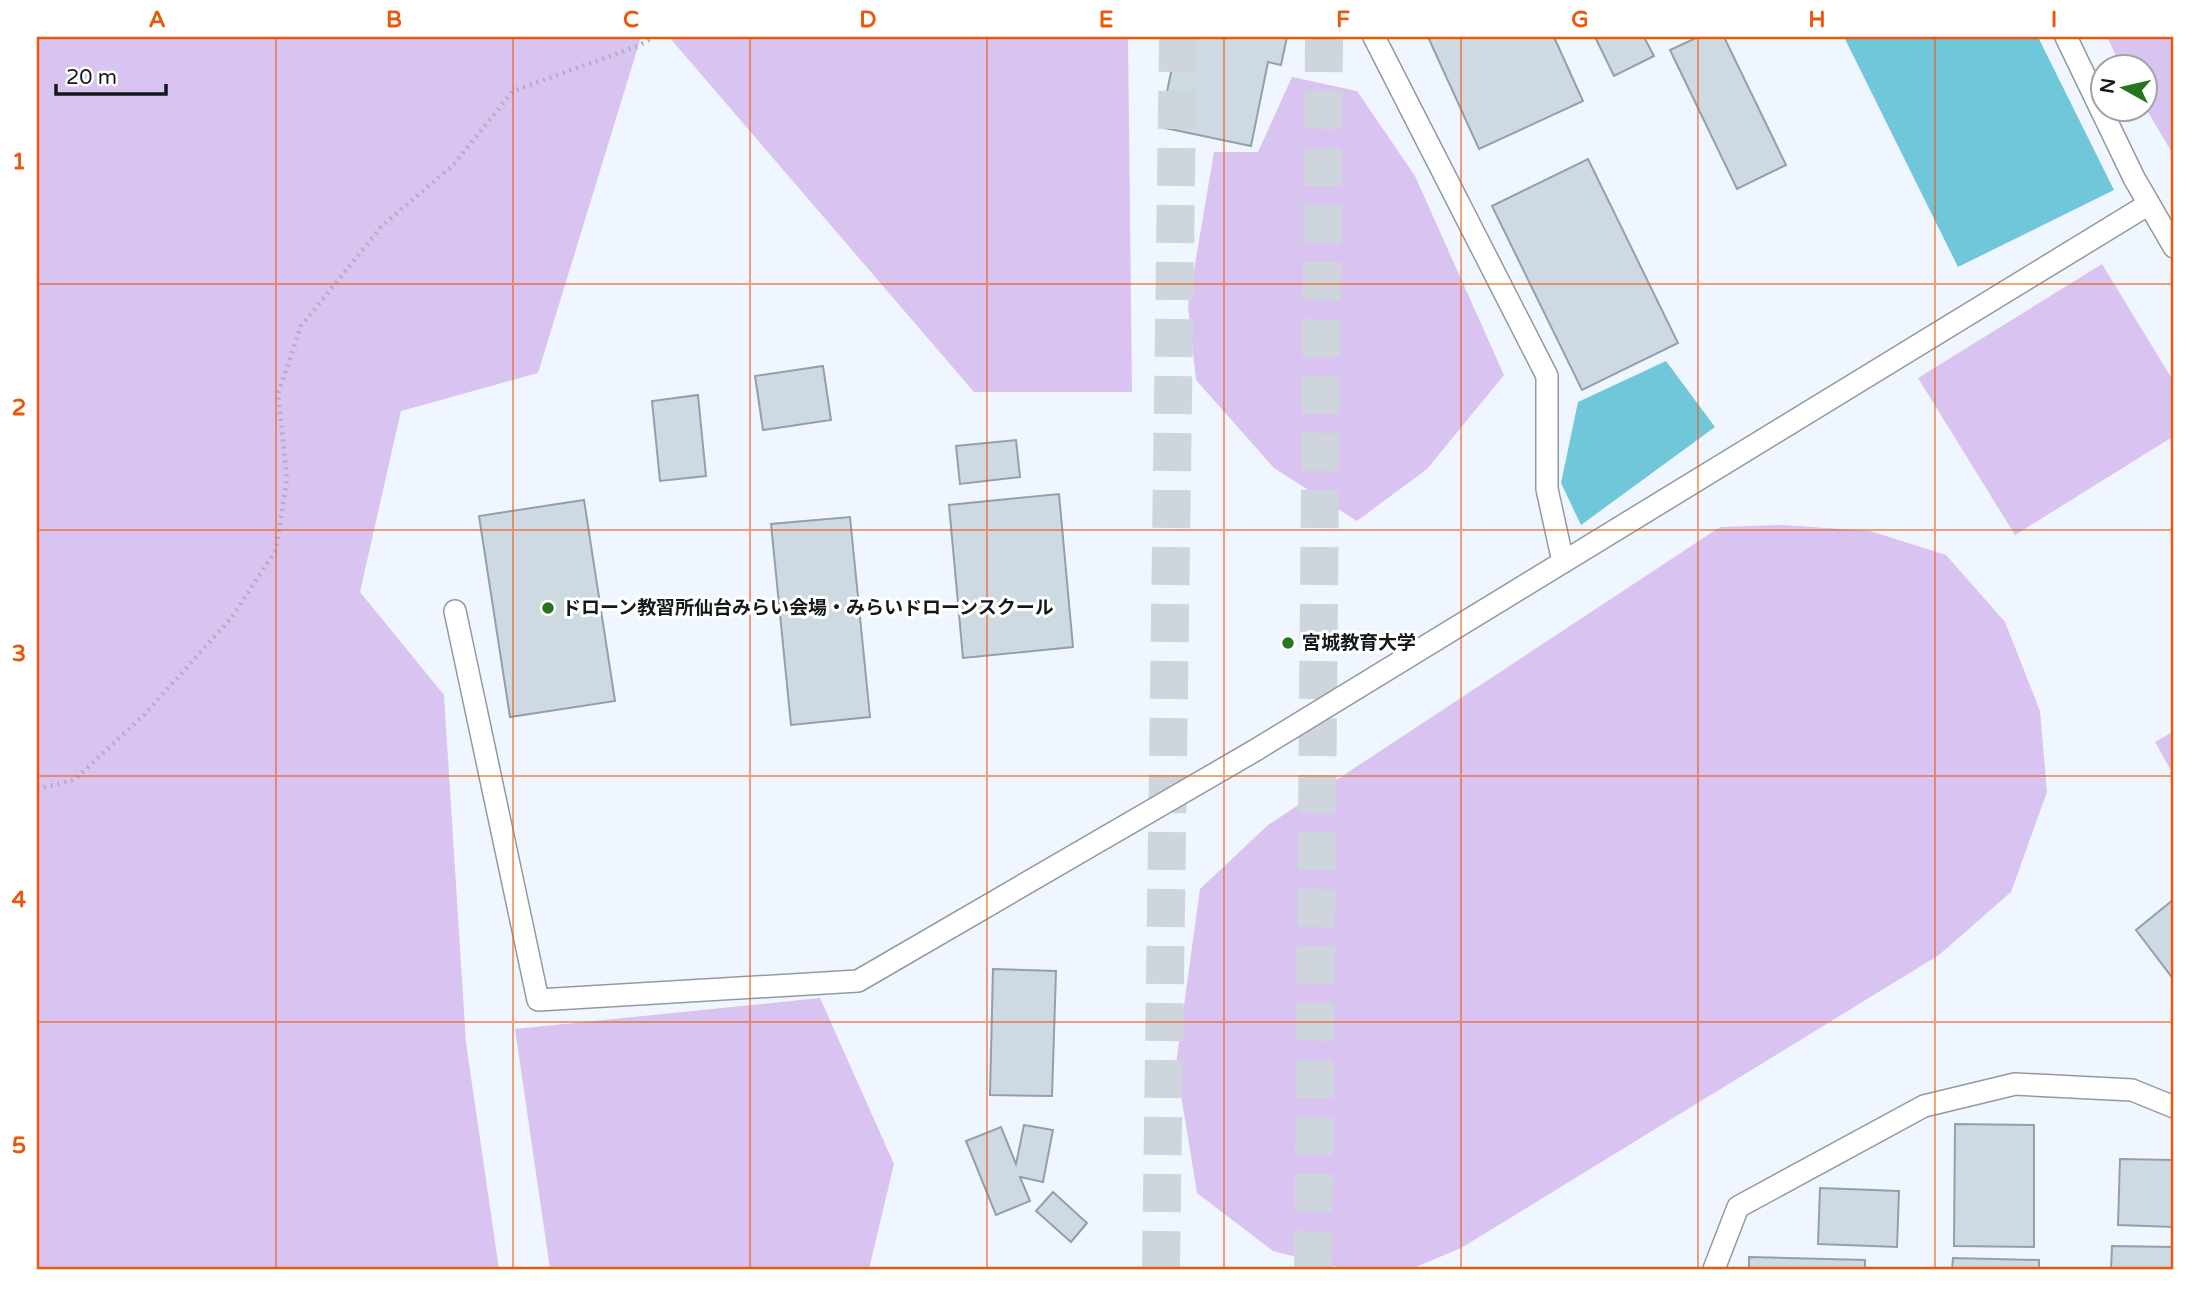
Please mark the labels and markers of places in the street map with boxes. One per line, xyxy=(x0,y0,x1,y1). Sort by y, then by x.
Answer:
place label: ドローン教習所仙台みらい会場・みらいドローンスクール xyxy=(562,597,1054,619)
marker: ドローン教習所仙台みらい会場・みらいドローンスクール xyxy=(540,600,556,616)
place label: 宮城教育大学 xyxy=(1302,632,1416,654)
marker: 宮城教育大学 xyxy=(1280,635,1296,651)

